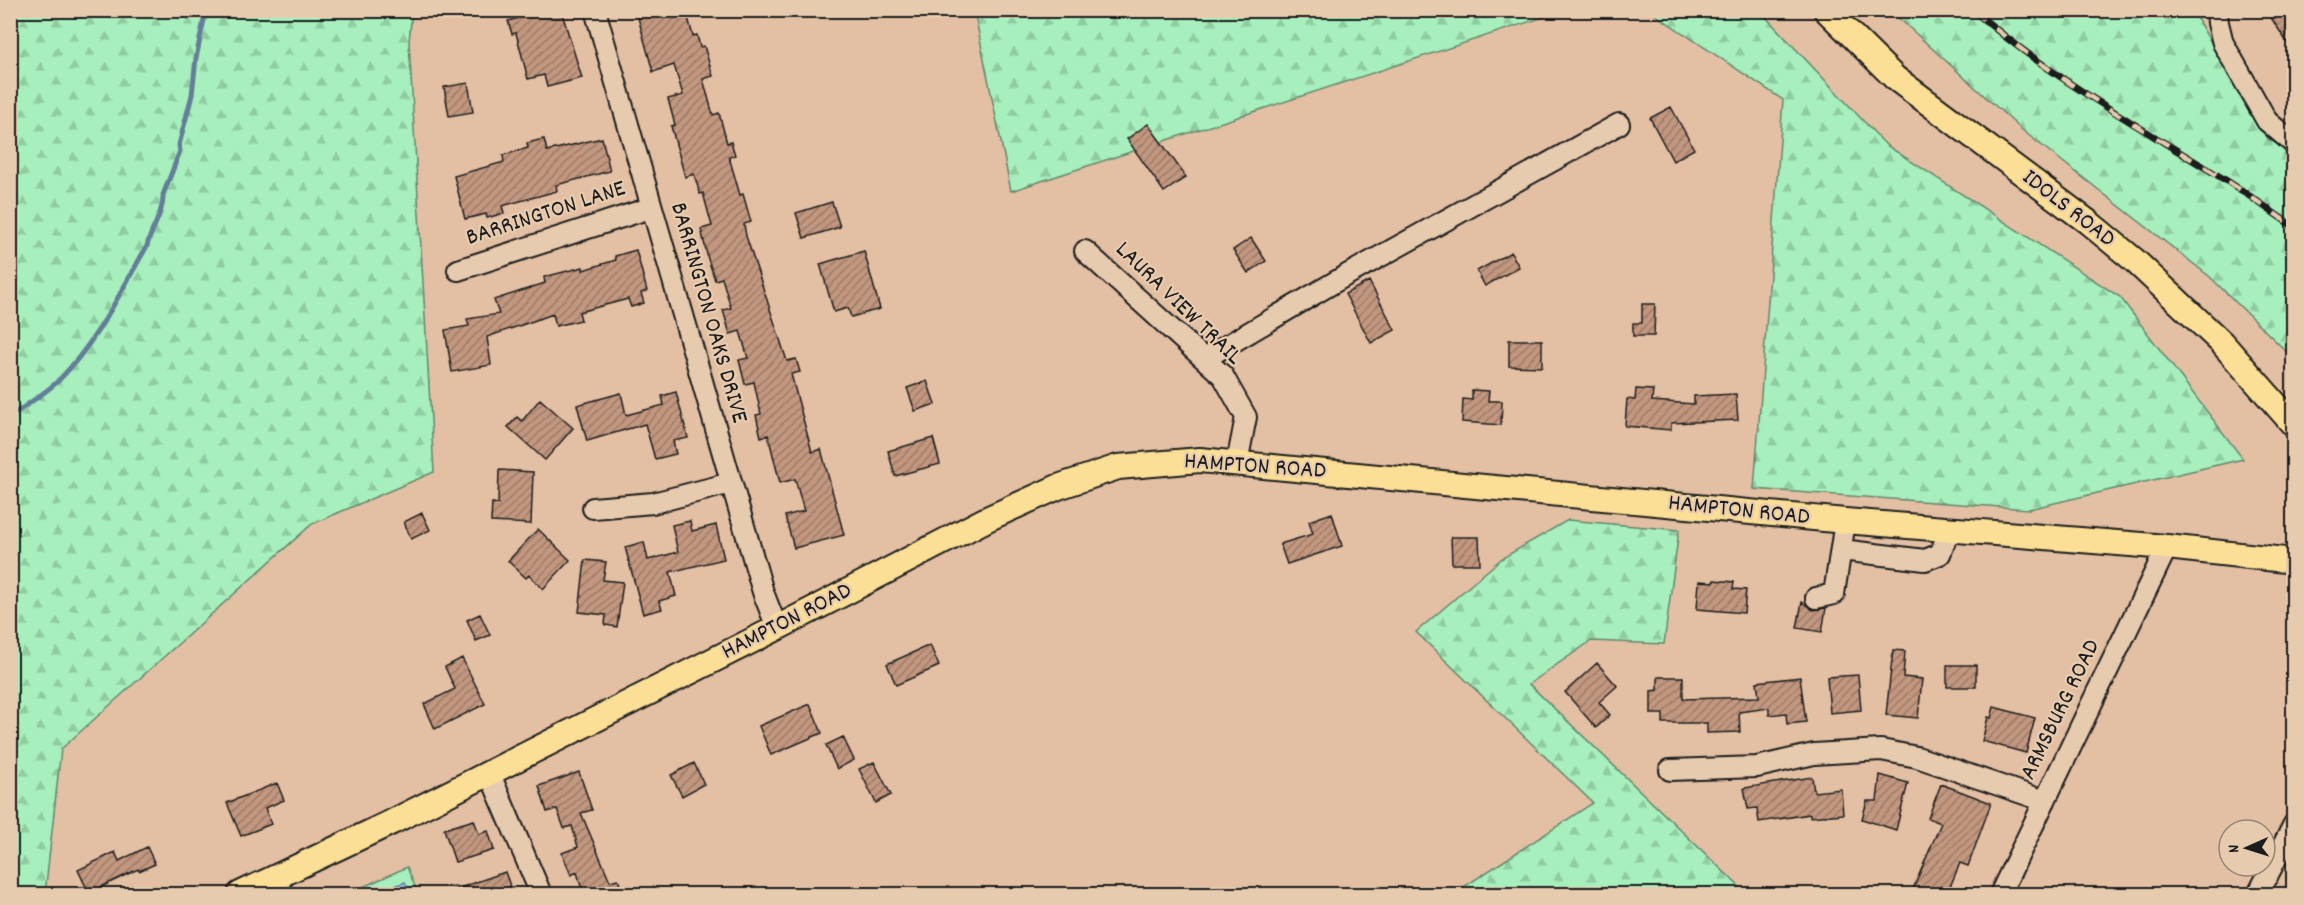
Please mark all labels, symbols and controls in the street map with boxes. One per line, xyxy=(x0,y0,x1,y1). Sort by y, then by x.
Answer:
street label: IDOLS ROAD xyxy=(2014,162,2122,256)
street label: BARRINGTON LANE xyxy=(462,172,630,256)
street label: BARRINGTON OAKS DRIVE xyxy=(660,199,756,427)
street label: LAURA VIEW TRAIL xyxy=(1107,234,1249,374)
street label: HAMPTON ROAD xyxy=(1183,445,1327,489)
street label: HAMPTON ROAD xyxy=(1667,487,1811,535)
street label: HAMPTON ROAD xyxy=(716,575,858,669)
street label: ARMSBURG ROAD xyxy=(2012,634,2110,786)
north arrow xyxy=(2217,818,2277,878)
text: N xyxy=(2223,844,2246,853)

